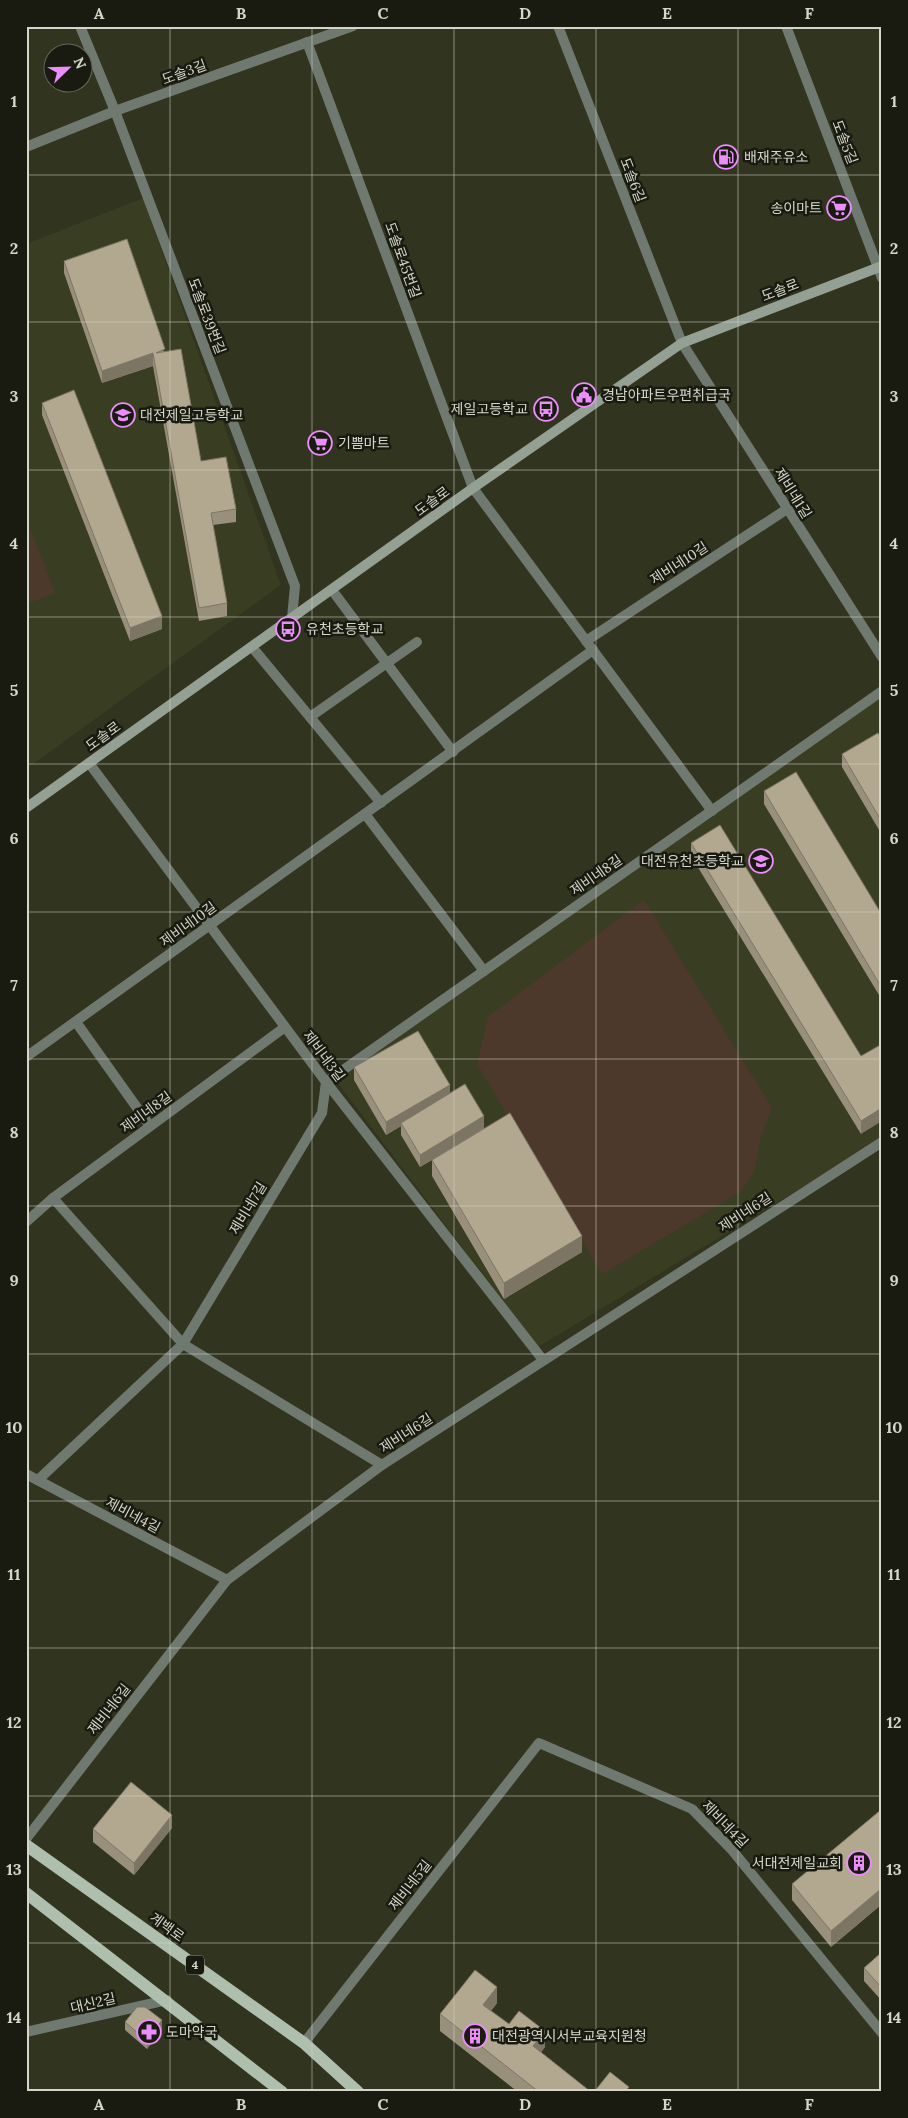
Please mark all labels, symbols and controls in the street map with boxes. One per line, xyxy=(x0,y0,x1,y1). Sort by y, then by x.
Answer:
text: A xyxy=(94,3,105,23)
text: B xyxy=(236,3,247,23)
text: C xyxy=(377,3,389,23)
text: D xyxy=(519,3,531,23)
text: E xyxy=(662,3,672,23)
text: F xyxy=(804,3,814,23)
north arrow xyxy=(42,42,92,92)
text: N xyxy=(70,54,90,72)
street label: 도솔3길 xyxy=(159,56,209,88)
text: 1 xyxy=(11,91,17,111)
text: 1 xyxy=(891,91,897,111)
street label: 도솔5길 xyxy=(828,117,862,167)
fuel station icon: 배재주유소 xyxy=(713,144,739,170)
place label: 배재주유소 xyxy=(744,148,809,166)
street label: 도솔6길 xyxy=(616,155,650,205)
supermarket icon: 송이마트 xyxy=(826,195,852,221)
place label: 송이마트 xyxy=(770,199,822,217)
street label: 도솔로45번길 xyxy=(381,220,425,300)
text: 2 xyxy=(10,238,18,258)
text: 2 xyxy=(890,238,898,258)
street label: 도솔로39번길 xyxy=(184,275,230,357)
street label: 도솔로 xyxy=(759,275,801,305)
public building icon: 경남아파트우편취급국 xyxy=(571,382,597,408)
text: 3 xyxy=(10,386,19,406)
place label: 경남아파트우편취급국 xyxy=(602,386,731,404)
text: 3 xyxy=(890,386,899,406)
bus stop icon: 제일고등학교 xyxy=(533,396,559,422)
place label: 제일고등학교 xyxy=(451,400,528,418)
school or university icon: 대전제일고등학교 xyxy=(110,402,136,428)
place label: 대전제일고등학교 xyxy=(140,406,243,424)
supermarket icon: 기쁨마트 xyxy=(307,430,333,456)
place label: 기쁨마트 xyxy=(338,434,390,452)
street label: 제비네1길 xyxy=(770,464,816,522)
street label: 도솔로 xyxy=(411,482,453,520)
text: 4 xyxy=(10,533,19,553)
text: 4 xyxy=(890,533,899,553)
street label: 제비네10길 xyxy=(647,538,711,588)
bus stop icon: 유천초등학교 xyxy=(275,616,301,642)
place label: 유천초등학교 xyxy=(306,620,383,638)
text: 5 xyxy=(10,680,19,700)
text: 5 xyxy=(890,680,899,700)
street label: 도솔로 xyxy=(82,717,124,755)
text: 6 xyxy=(9,828,19,848)
text: 6 xyxy=(889,828,899,848)
school or university icon: 대전유천초등학교 xyxy=(748,848,774,874)
street label: 제비네8길 xyxy=(567,851,625,899)
place label: 대전유천초등학교 xyxy=(641,852,744,870)
street label: 제비네10길 xyxy=(156,898,220,950)
text: 7 xyxy=(10,975,18,995)
text: 7 xyxy=(890,975,898,995)
street label: 제비네3길 xyxy=(299,1027,349,1085)
street label: 제비네8길 xyxy=(117,1087,175,1137)
text: 8 xyxy=(9,1122,19,1142)
text: 8 xyxy=(889,1122,899,1142)
street label: 제비네7길 xyxy=(225,1179,271,1237)
street label: 제비네6길 xyxy=(715,1188,775,1236)
text: 9 xyxy=(9,1270,19,1290)
text: 9 xyxy=(889,1270,899,1290)
street label: 제비네6길 xyxy=(376,1409,436,1457)
text: 10 xyxy=(6,1417,22,1437)
text: 10 xyxy=(886,1417,902,1437)
street label: 제비네4길 xyxy=(103,1493,163,1537)
text: 11 xyxy=(8,1564,21,1584)
text: 11 xyxy=(888,1564,901,1584)
street label: 제비네6길 xyxy=(84,1680,134,1738)
text: 12 xyxy=(6,1712,22,1732)
text: 12 xyxy=(886,1712,902,1732)
street label: 제비네4길 xyxy=(698,1796,752,1852)
building icon: 서대전제일교회 xyxy=(846,1850,872,1876)
place label: 서대전제일교회 xyxy=(752,1854,842,1872)
street label: 제비네5길 xyxy=(385,1856,435,1914)
text: 13 xyxy=(6,1859,22,1879)
text: 13 xyxy=(886,1859,902,1879)
street label: 계백로 xyxy=(146,1908,188,1946)
road number: 4 xyxy=(186,1956,204,1974)
street label: 대신2길 xyxy=(68,1989,118,2017)
text: 14 xyxy=(6,2007,22,2027)
text: 14 xyxy=(886,2007,902,2027)
pharmacy icon: 도마약국 xyxy=(136,2019,162,2045)
place label: 도마약국 xyxy=(166,2023,218,2041)
building icon: 대전광역시서부교육지원청 xyxy=(462,2023,488,2049)
place label: 대전광역시서부교육지원청 xyxy=(492,2027,647,2045)
text: A xyxy=(94,2094,105,2114)
text: B xyxy=(236,2094,247,2114)
text: C xyxy=(377,2094,389,2114)
text: D xyxy=(519,2094,531,2114)
text: E xyxy=(662,2094,672,2114)
text: F xyxy=(804,2094,814,2114)

